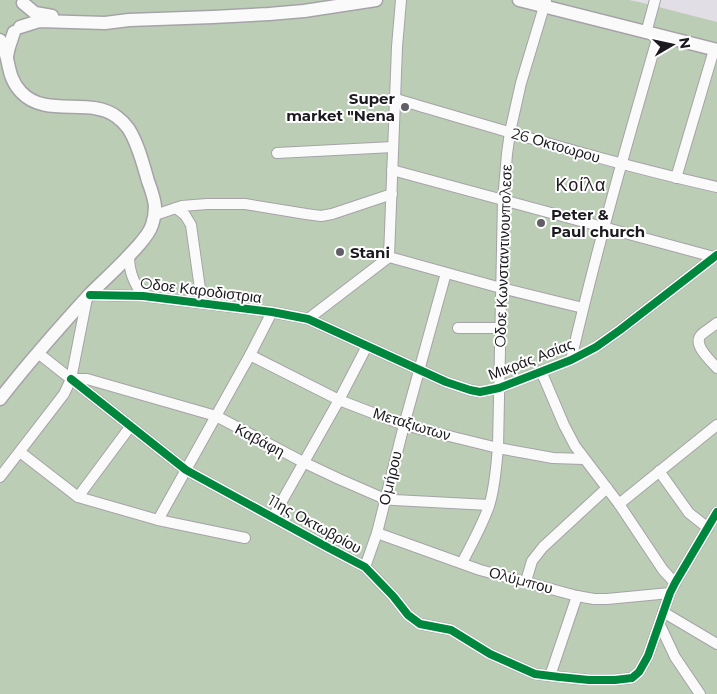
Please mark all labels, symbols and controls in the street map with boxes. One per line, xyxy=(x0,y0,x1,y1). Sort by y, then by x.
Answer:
north arrow xyxy=(647,20,697,70)
text: N xyxy=(675,36,695,50)
place label: Super market "Nena xyxy=(286,89,396,125)
marker: Super market "Nena xyxy=(399,101,411,113)
street label: 26 Οκτοωρου xyxy=(509,123,603,167)
street label: Oδοε Κωνσταντινουπολεσε xyxy=(490,164,516,348)
district label: Κοίλα xyxy=(556,174,606,196)
place label: Peter & Paul church xyxy=(551,205,645,241)
marker: Peter & Paul church xyxy=(535,217,547,229)
place label: Stani xyxy=(350,243,390,262)
marker: Stani xyxy=(334,246,346,258)
street label: Oδοε Καροδιστρια xyxy=(139,273,263,307)
street label: Μικράς Ασίας xyxy=(485,334,577,384)
street label: Μεταξιωτων xyxy=(371,403,453,445)
street label: Καβάφη xyxy=(232,419,288,461)
street label: Ομήρου xyxy=(374,449,406,507)
street label: 11ης Οκτωβρίου xyxy=(265,490,365,558)
street label: Ολύμπου xyxy=(487,562,555,598)

